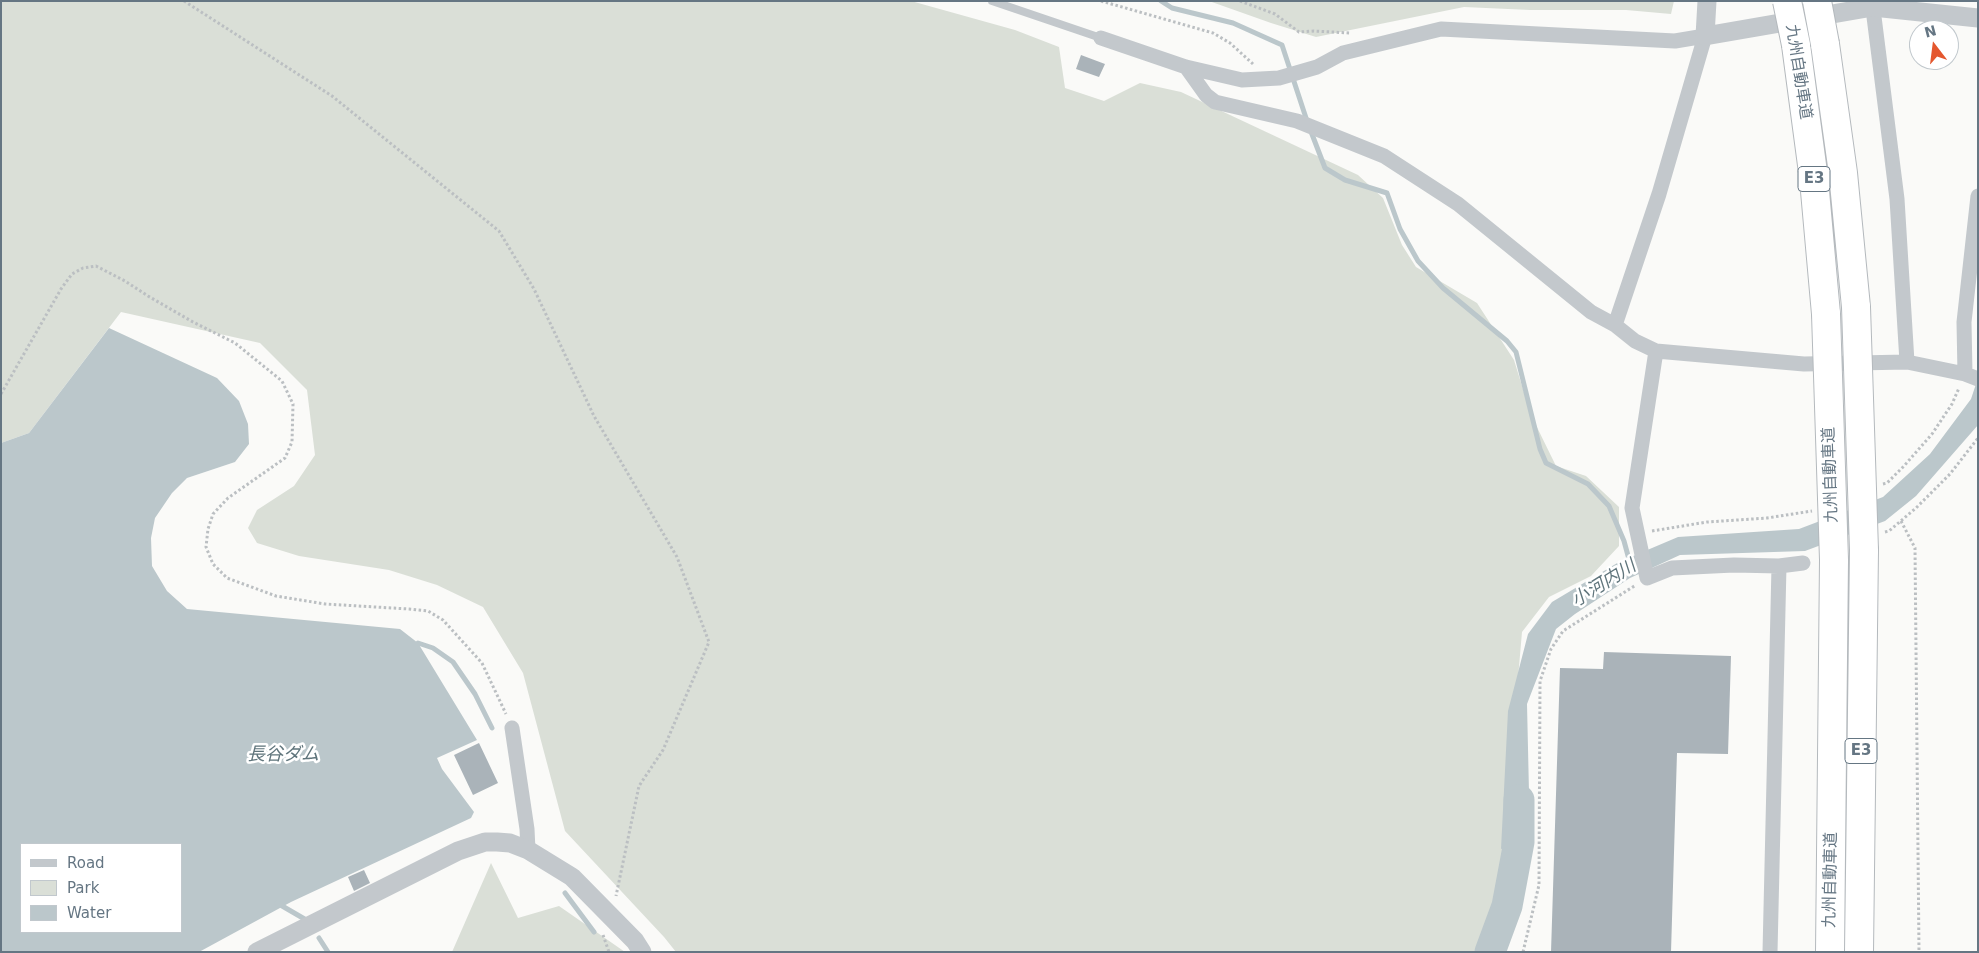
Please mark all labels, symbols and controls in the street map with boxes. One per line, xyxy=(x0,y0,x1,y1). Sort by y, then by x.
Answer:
north arrow xyxy=(1909,20,1959,70)
text: N xyxy=(1923,22,1938,41)
street label: 九州自動車道 xyxy=(1781,23,1815,121)
road number: E3 xyxy=(1798,166,1830,192)
street label: 九州自動車道 xyxy=(1820,427,1842,523)
water label: 小河内川 xyxy=(1568,556,1640,612)
road number: E3 xyxy=(1845,738,1877,764)
water label: 長谷ダム xyxy=(247,744,319,766)
street label: 九州自動車道 xyxy=(1821,832,1841,928)
legend xyxy=(20,843,182,933)
text: Road xyxy=(67,854,105,872)
text: Park xyxy=(67,879,99,897)
text: Water xyxy=(67,904,111,922)

